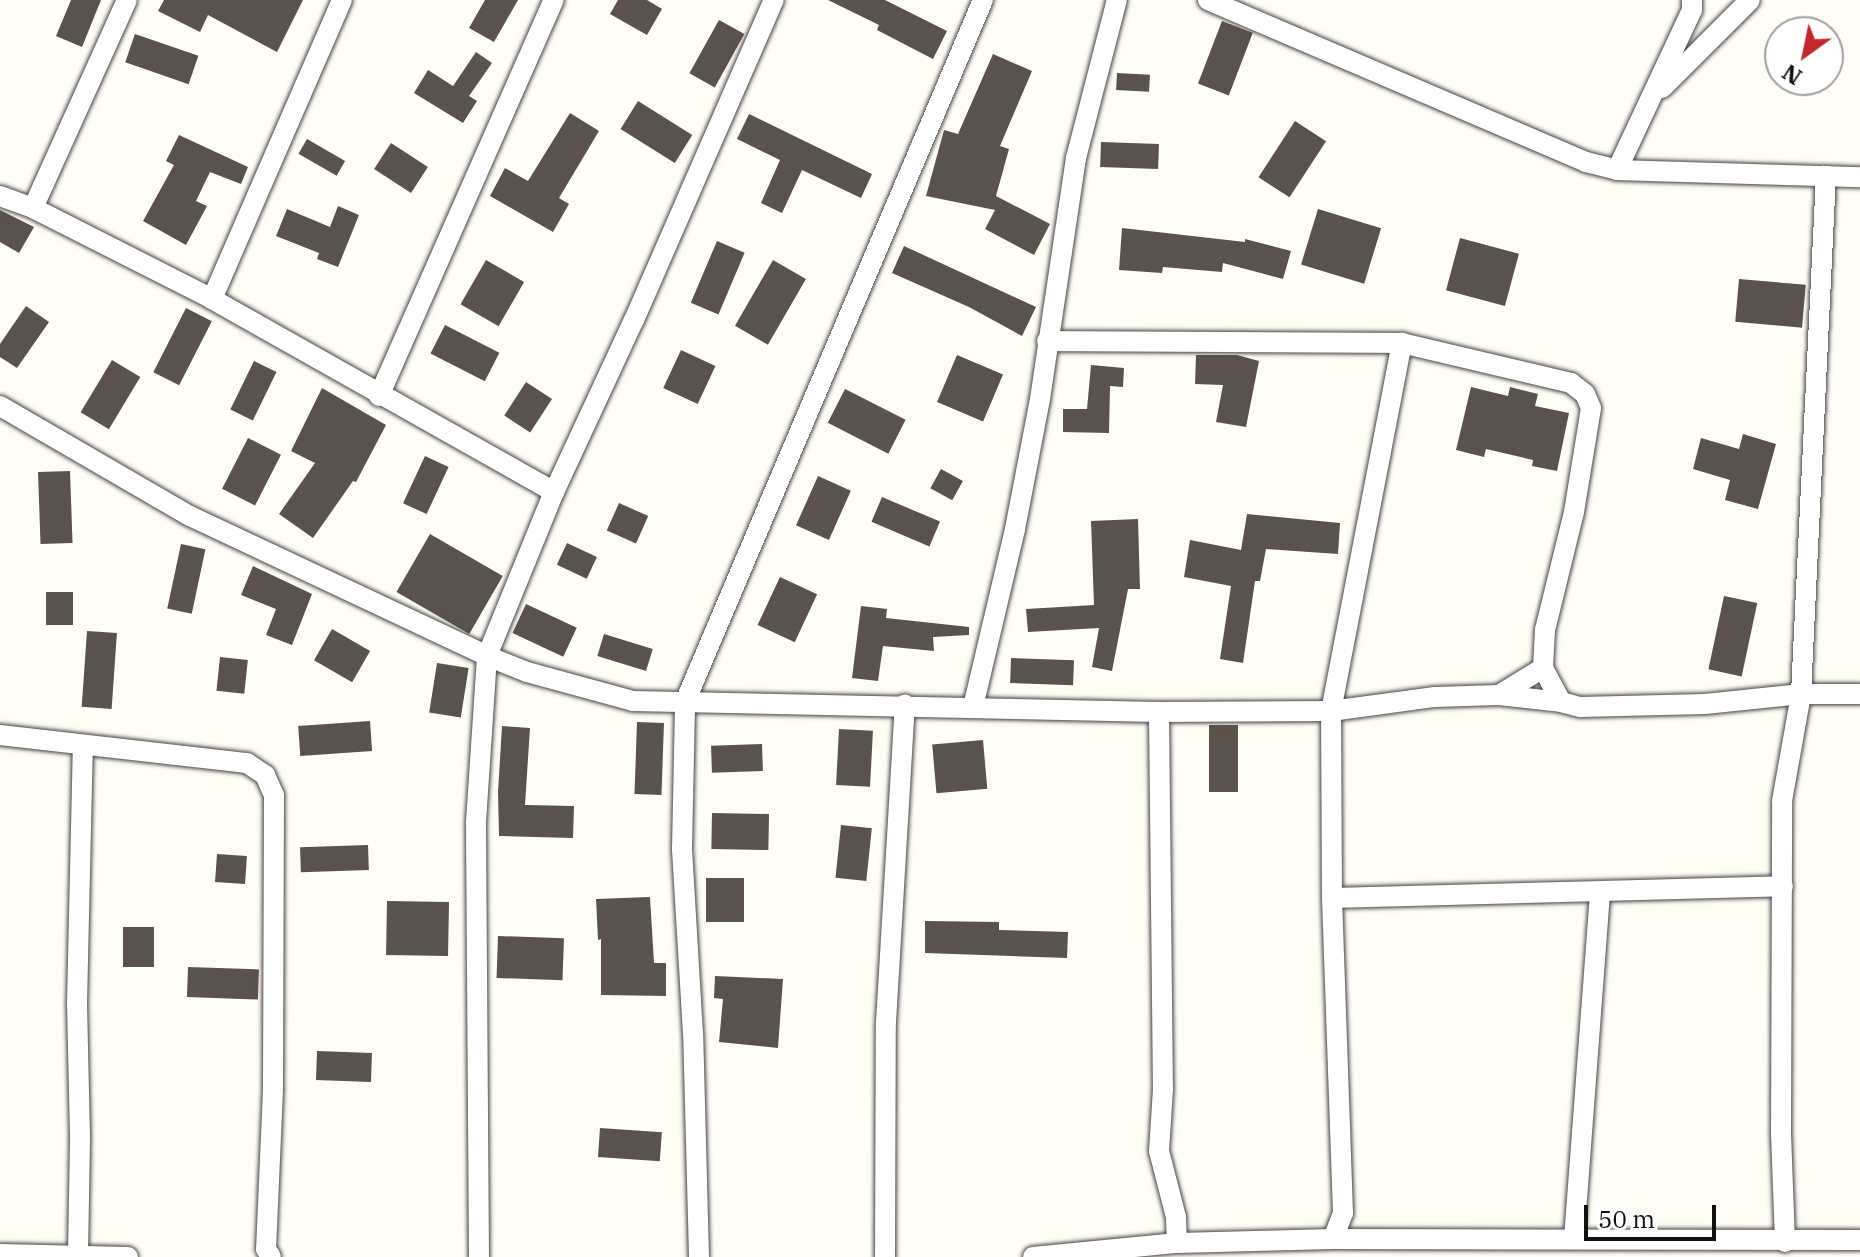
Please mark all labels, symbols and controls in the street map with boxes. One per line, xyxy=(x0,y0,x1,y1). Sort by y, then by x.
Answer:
north arrow xyxy=(1764,16,1844,96)
text: N xyxy=(1777,58,1807,92)
scale bar xyxy=(1588,1189,1720,1239)
text: 50 m xyxy=(1598,1203,1655,1235)

